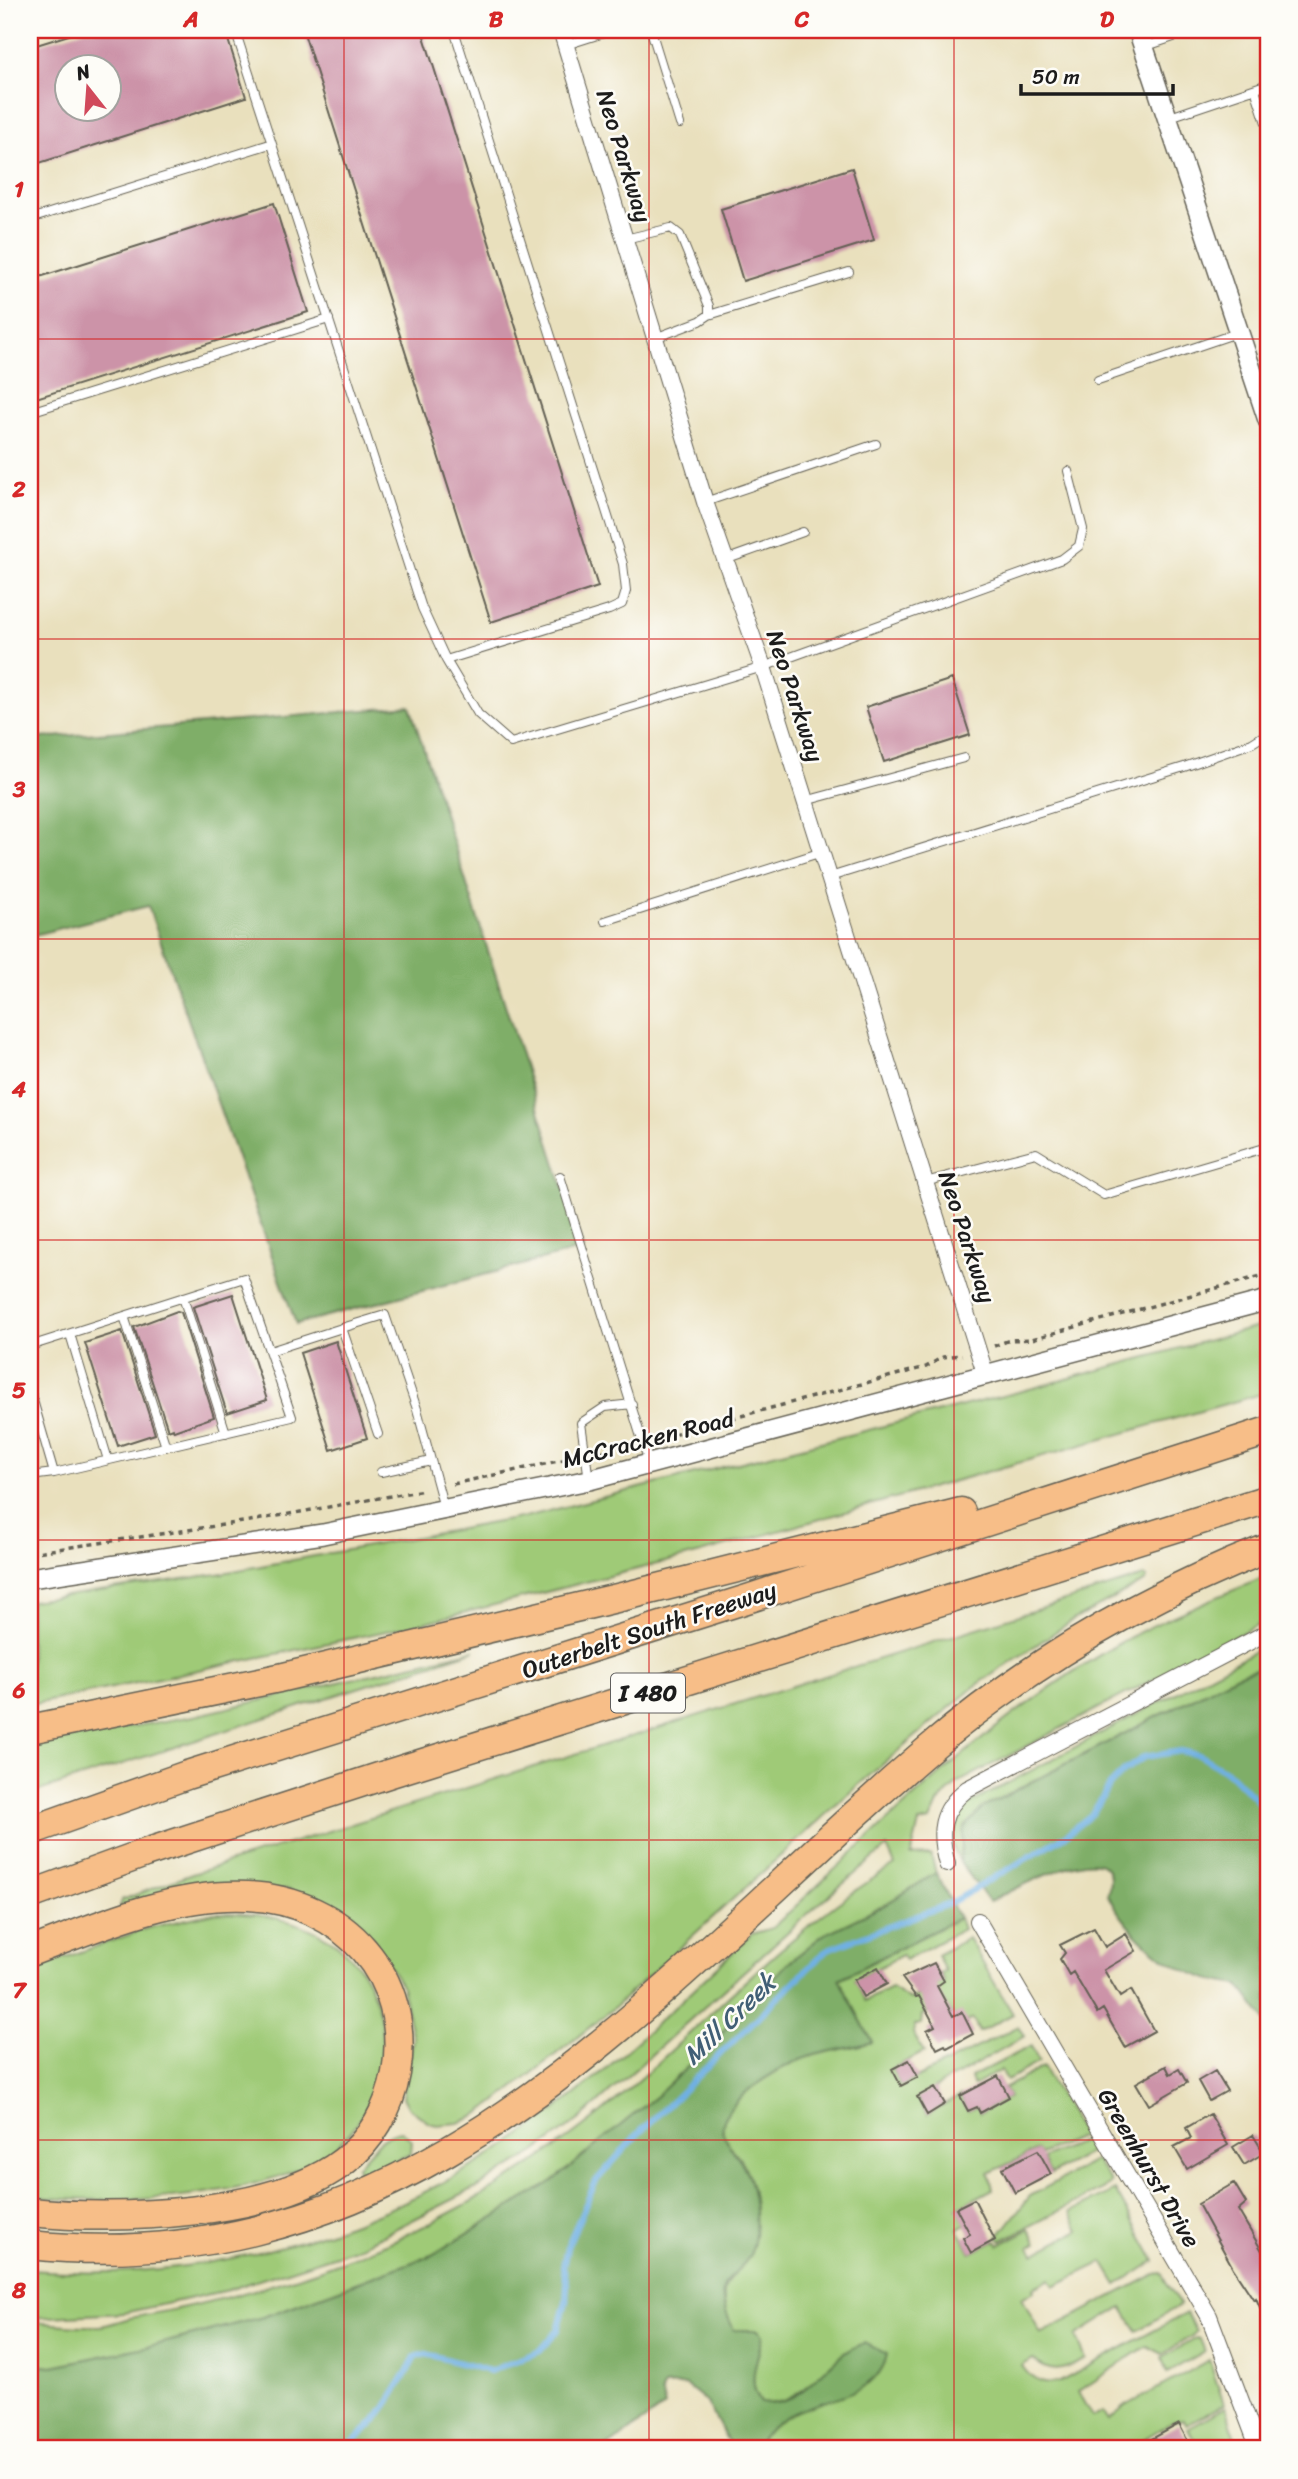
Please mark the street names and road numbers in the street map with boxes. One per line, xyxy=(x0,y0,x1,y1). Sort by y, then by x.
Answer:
street label: Neo Parkway xyxy=(584,84,664,228)
street label: Neo Parkway xyxy=(754,624,836,768)
street label: Neo Parkway xyxy=(926,1165,1008,1309)
street label: McCracken Road xyxy=(558,1397,740,1481)
street label: Outerbelt South Freeway xyxy=(516,1569,782,1691)
road number: I 480 xyxy=(611,1674,685,1712)
street label: Greenhurst Drive xyxy=(1086,2080,1212,2256)

